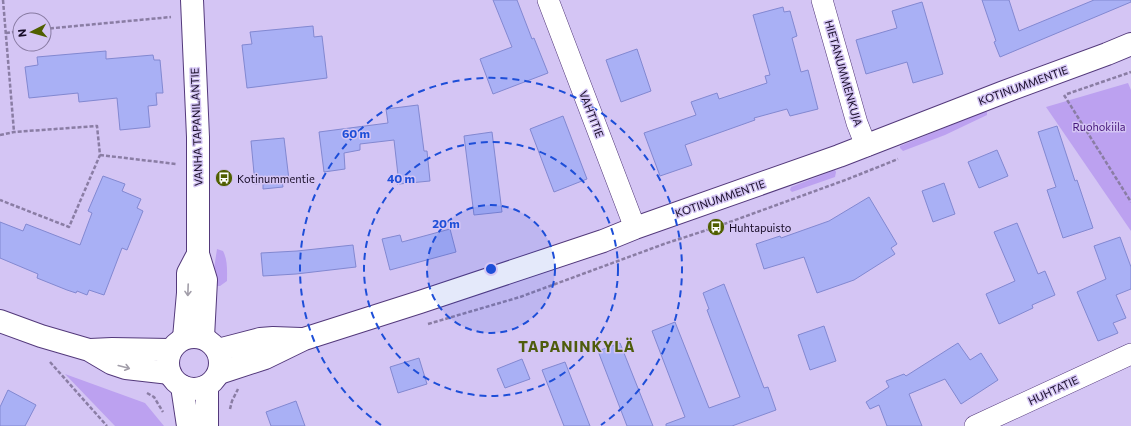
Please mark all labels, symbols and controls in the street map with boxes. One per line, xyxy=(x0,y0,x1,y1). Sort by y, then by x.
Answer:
north arrow xyxy=(12,12,52,52)
street label: HIETANUMMENKUJA xyxy=(822,18,865,128)
text: N xyxy=(15,28,28,38)
street label: KOTINUMMENTIE xyxy=(976,63,1070,107)
street label: VANHA TAPANILANTIE xyxy=(187,68,205,186)
street label: VAHTITIE xyxy=(577,89,607,139)
park label: Ruohokiila xyxy=(1072,120,1126,133)
text: 60 m xyxy=(342,126,370,140)
bus stop icon: Kotinummentie xyxy=(214,168,234,188)
text: 40 m xyxy=(387,171,415,185)
place label: Kotinummentie xyxy=(237,172,315,185)
street label: KOTINUMMENTIE xyxy=(673,176,767,220)
text: 20 m xyxy=(432,216,460,230)
bus stop icon: Huhtapuisto xyxy=(706,217,726,237)
place label: Huhtapuisto xyxy=(729,221,792,234)
centre of rings xyxy=(484,262,498,276)
one-way arrow xyxy=(184,283,192,296)
district label: TAPANINKYLÄ xyxy=(518,337,636,355)
one-way arrow xyxy=(117,364,130,371)
street label: HUHTATIE xyxy=(1026,373,1080,407)

